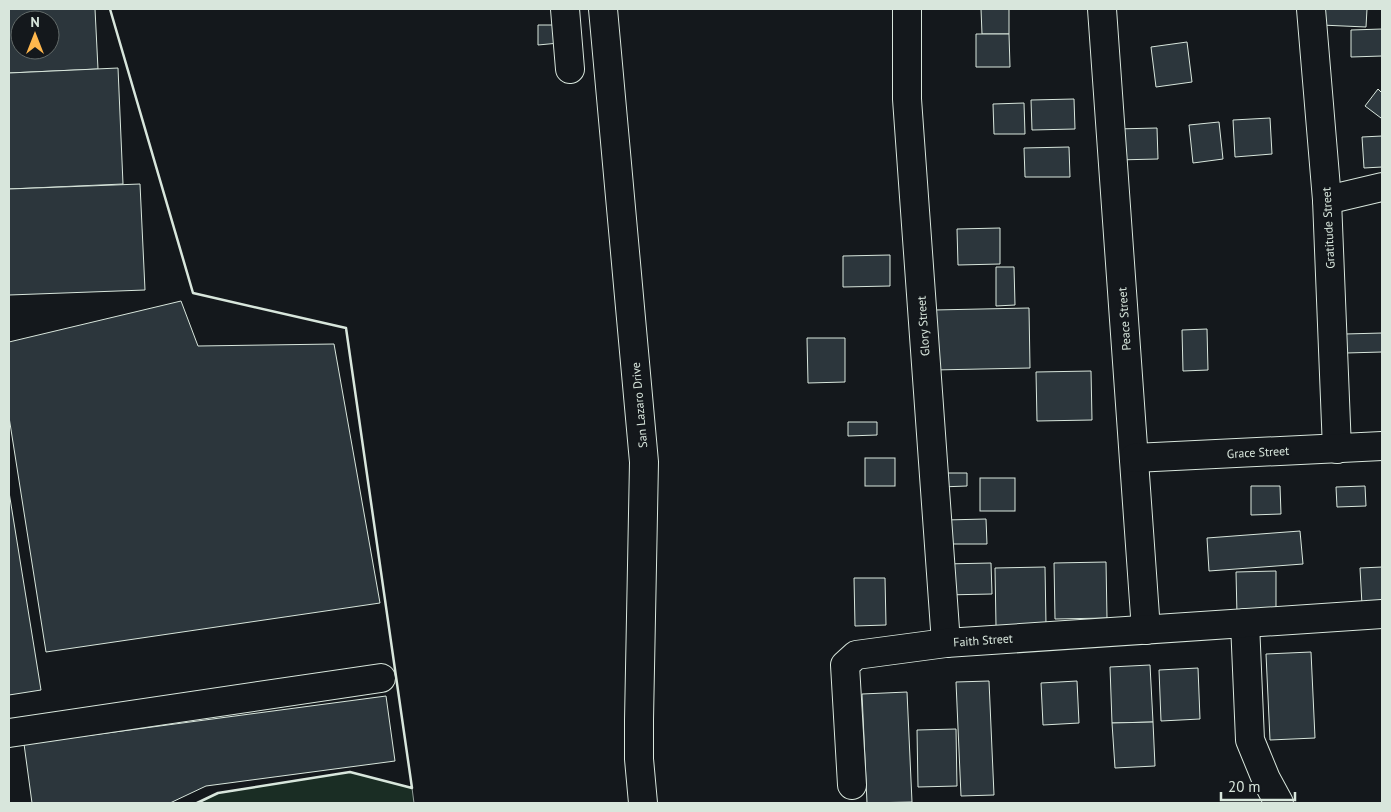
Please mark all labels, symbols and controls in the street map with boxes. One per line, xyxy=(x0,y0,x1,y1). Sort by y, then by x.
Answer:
north arrow xyxy=(10,10,60,60)
text: N xyxy=(30,13,40,31)
street label: Gratitude Street xyxy=(1318,187,1338,269)
street label: Peace Street xyxy=(1114,287,1134,351)
street label: Glory Street xyxy=(913,295,933,357)
street label: San Lazaro Drive xyxy=(628,362,650,448)
street label: Grace Street xyxy=(1226,443,1290,461)
street label: Faith Street xyxy=(953,630,1013,650)
scale bar xyxy=(1221,770,1295,802)
text: 20 m xyxy=(1228,777,1261,796)

